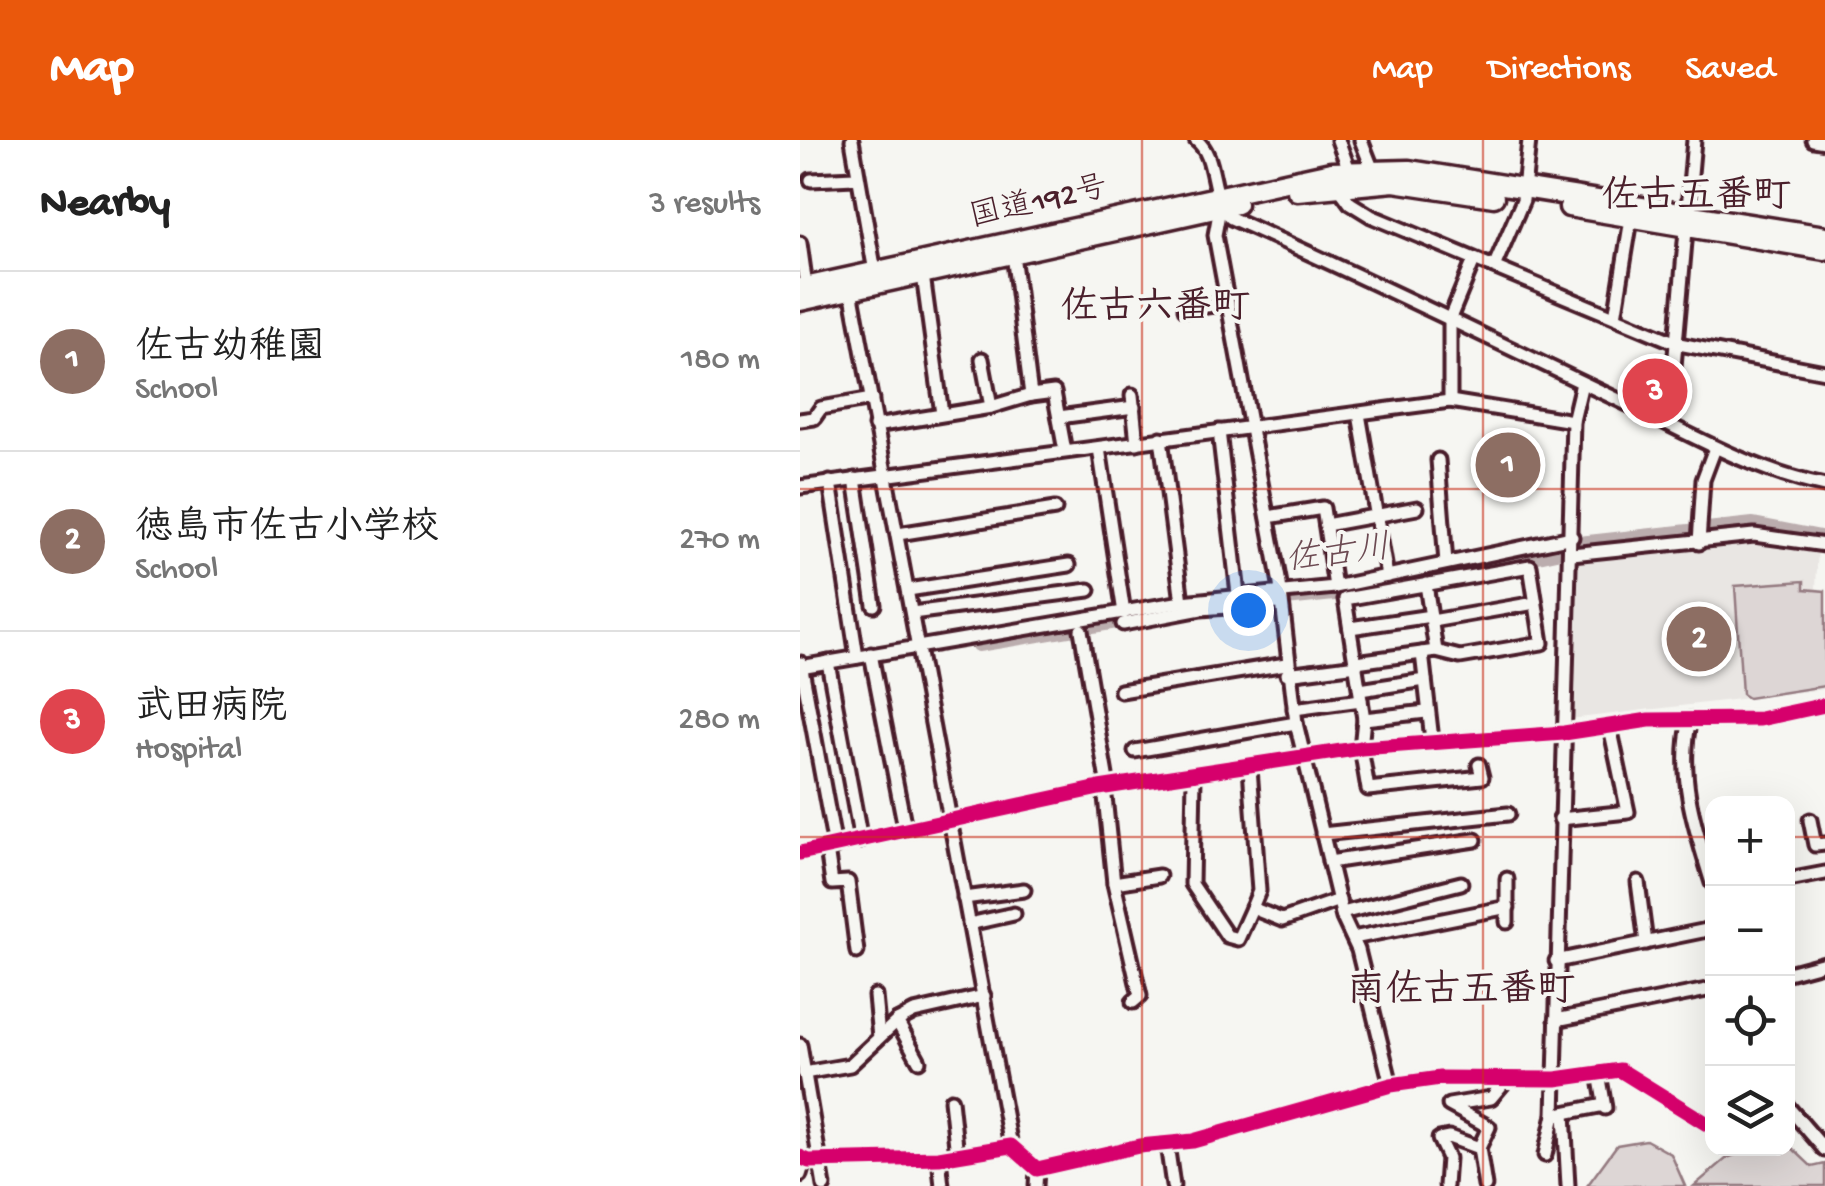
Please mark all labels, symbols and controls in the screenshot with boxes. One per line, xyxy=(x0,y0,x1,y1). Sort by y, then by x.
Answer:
text: Map xyxy=(50,42,134,99)
text: Map xyxy=(1372,50,1433,91)
text: Directions xyxy=(1488,50,1630,91)
text: Saved xyxy=(1685,50,1775,91)
street label: 国道192号 xyxy=(966,169,1112,238)
district label: 佐古五番町 xyxy=(1601,175,1791,221)
text: Nearby xyxy=(40,181,170,230)
text: 3 results xyxy=(649,186,760,224)
district label: 佐古六番町 xyxy=(1060,286,1250,332)
text: 佐古幼稚園 xyxy=(135,328,325,372)
text: 1 xyxy=(66,342,79,380)
text: 180 m xyxy=(681,342,760,380)
pin: 3 xyxy=(1622,354,1688,428)
text: School xyxy=(135,372,218,410)
pin: 1 xyxy=(1476,428,1540,502)
text: 徳島市佐古小学校 xyxy=(135,508,439,552)
text: 2 xyxy=(65,522,80,560)
text: 270 m xyxy=(679,522,760,560)
water label: 佐古川 xyxy=(1283,528,1393,583)
text: School xyxy=(135,552,218,590)
your location xyxy=(1223,585,1274,636)
pin: 2 xyxy=(1666,602,1732,676)
text: 武田病院 xyxy=(135,688,287,732)
text: 3 xyxy=(64,702,81,740)
text: 280 m xyxy=(678,702,760,740)
text: Hospital xyxy=(135,732,242,770)
map controls xyxy=(1705,796,1795,1156)
button: + xyxy=(1705,796,1795,886)
button: − xyxy=(1705,886,1795,976)
district label: 南佐古五番町 xyxy=(1347,968,1575,1015)
button: locate xyxy=(1705,976,1795,1066)
button: layers xyxy=(1705,1066,1795,1156)

